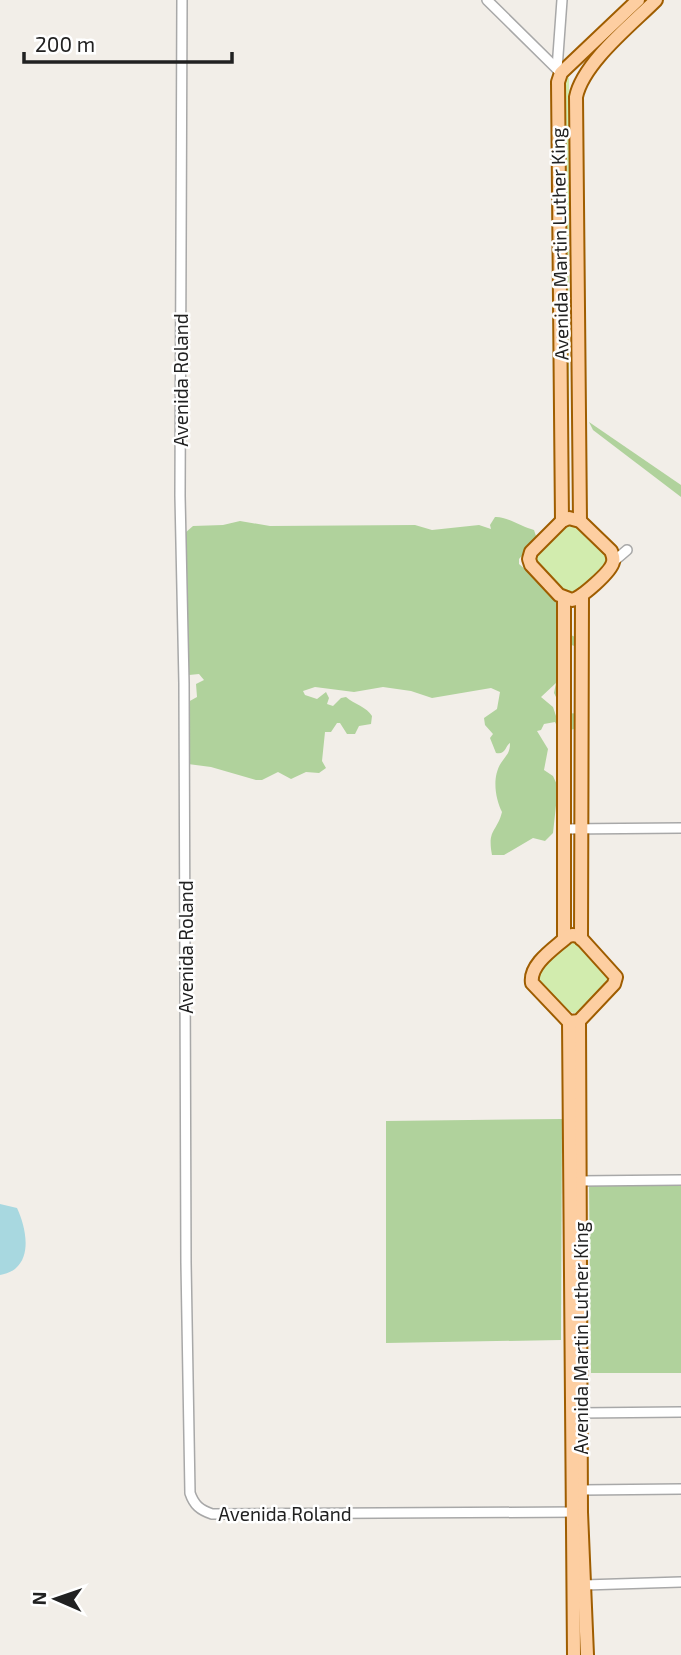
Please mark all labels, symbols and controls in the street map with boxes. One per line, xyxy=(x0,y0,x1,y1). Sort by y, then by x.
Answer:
scale bar xyxy=(24,21,233,65)
text: 200 m xyxy=(35,31,95,56)
street label: Avenida Martin Luther King xyxy=(545,127,573,361)
street label: Avenida Roland xyxy=(169,313,192,447)
street label: Avenida Roland xyxy=(174,880,197,1014)
street label: Avenida Martin Luther King xyxy=(569,1221,592,1454)
street label: Avenida Roland xyxy=(218,1502,352,1525)
north arrow xyxy=(21,1564,91,1634)
text: N xyxy=(27,1591,50,1606)

